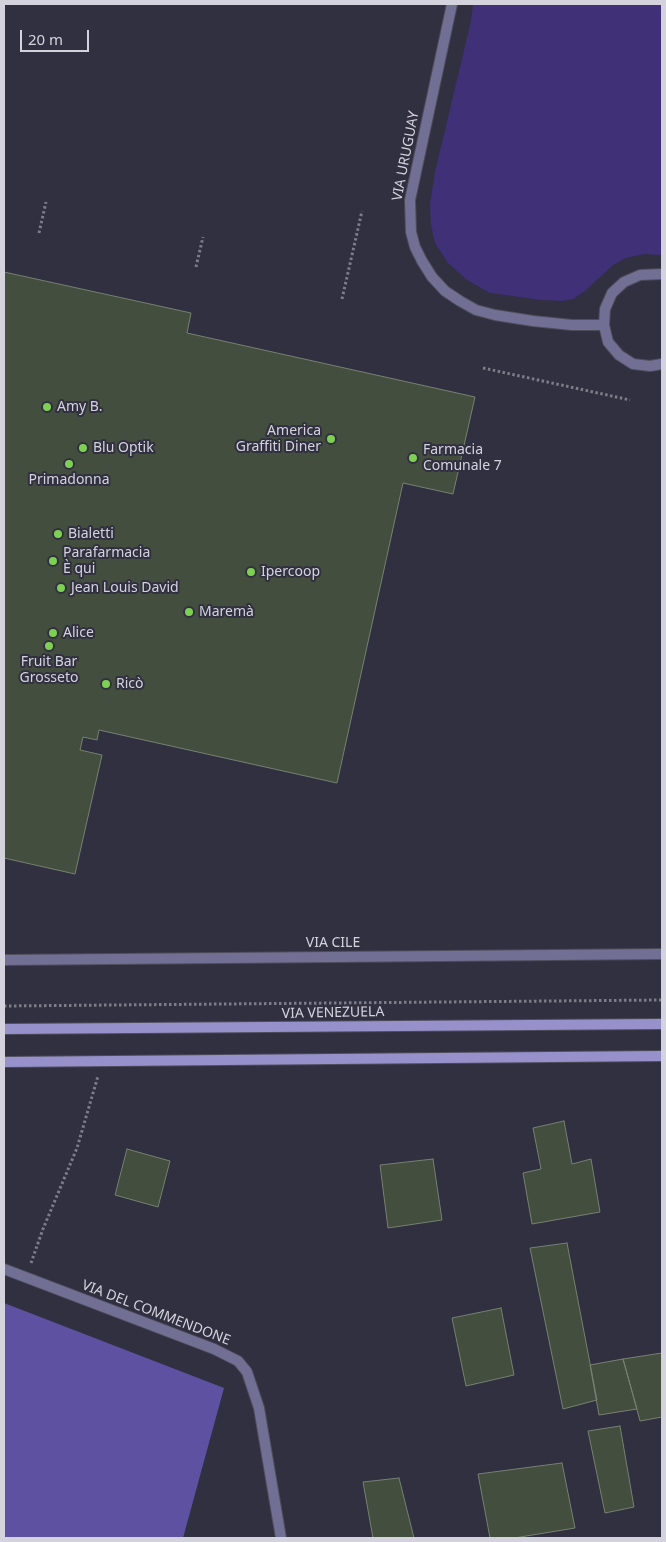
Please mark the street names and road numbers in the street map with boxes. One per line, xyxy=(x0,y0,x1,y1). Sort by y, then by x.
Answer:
street label: VIA URUGUAY xyxy=(389,110,423,202)
street label: VIA CILE xyxy=(306,935,360,951)
street label: VIA VENEZUELA xyxy=(282,1004,384,1022)
street label: VIA DEL COMMENDONE xyxy=(79,1277,233,1349)

